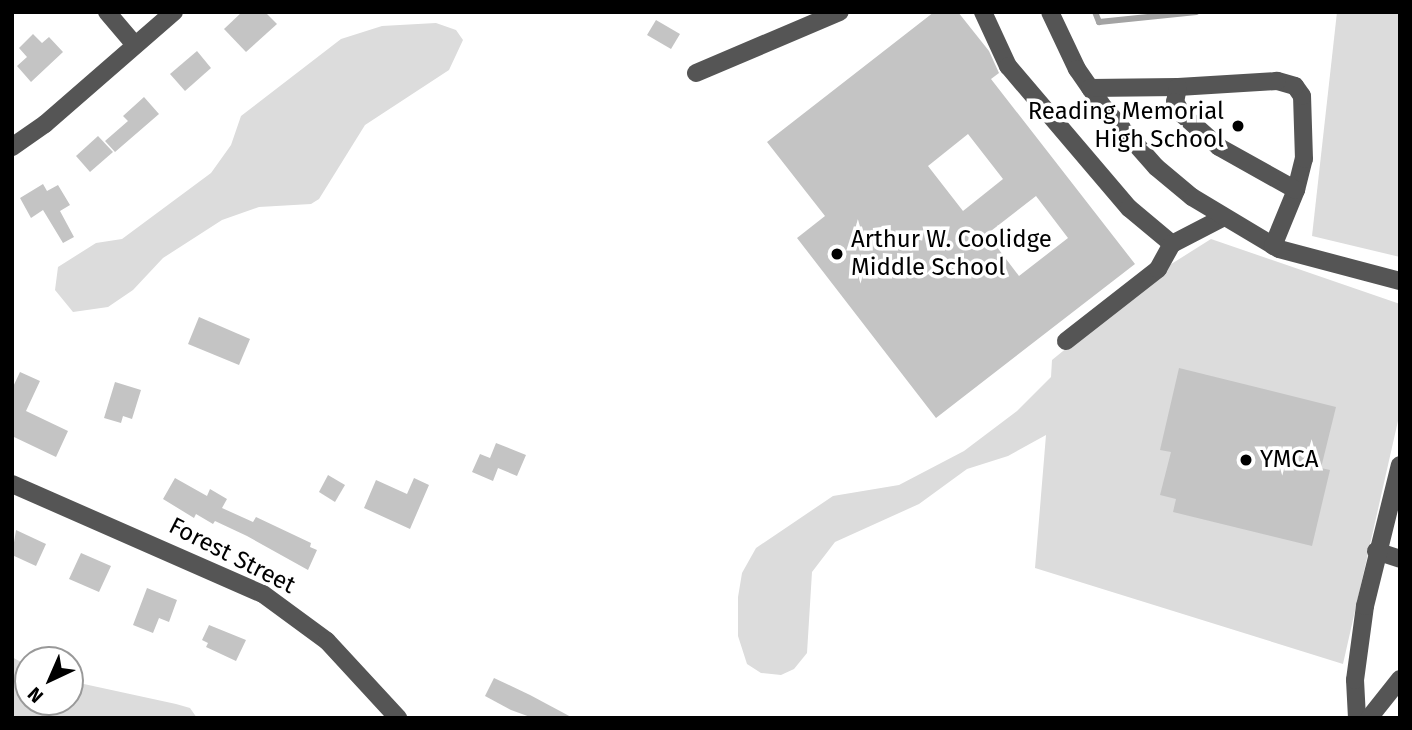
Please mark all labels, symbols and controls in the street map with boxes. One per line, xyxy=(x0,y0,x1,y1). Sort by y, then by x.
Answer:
place label: Reading Memorial High School xyxy=(1028,98,1224,154)
marker: Reading Memorial High School xyxy=(1230,118,1246,134)
place label: Arthur W. Coolidge Middle School xyxy=(851,226,1052,282)
marker: Arthur W. Coolidge Middle School xyxy=(829,246,845,262)
place label: YMCA xyxy=(1260,446,1318,474)
marker: YMCA xyxy=(1238,452,1254,468)
street label: Forest Street xyxy=(164,512,300,600)
north arrow xyxy=(14,646,84,716)
text: N xyxy=(23,682,48,708)

